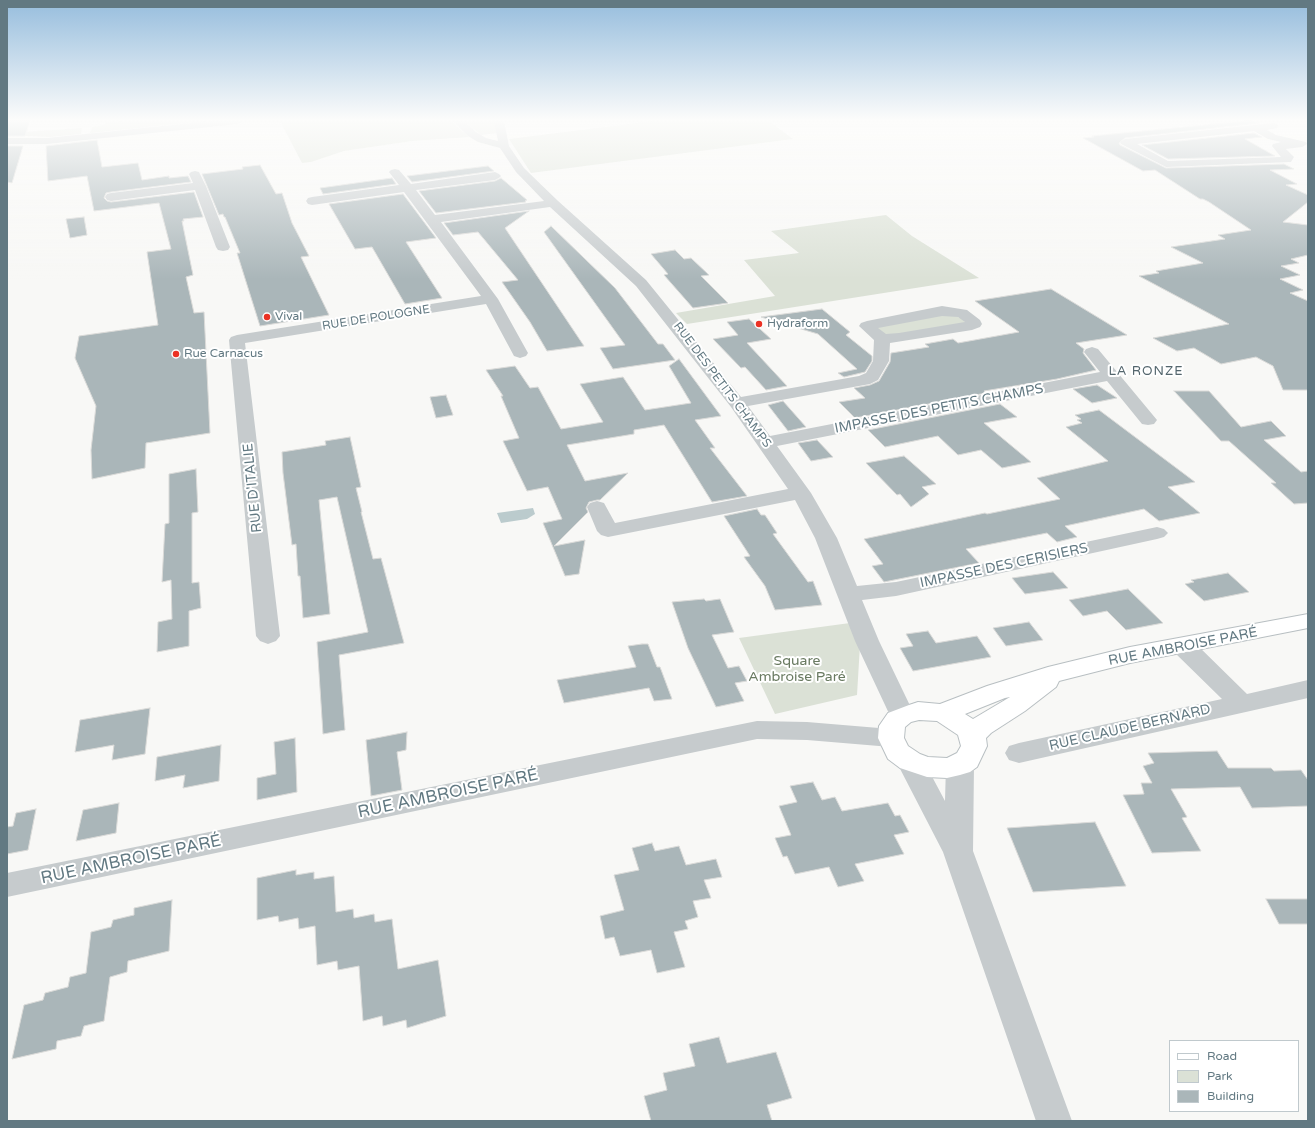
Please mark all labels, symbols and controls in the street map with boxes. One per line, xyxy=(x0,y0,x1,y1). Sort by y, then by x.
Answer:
street label: RUE DE POLOGNE xyxy=(321,302,431,334)
place label: Vival xyxy=(275,310,302,324)
marker: Vival xyxy=(262,312,272,322)
place label: Hydraform xyxy=(767,317,828,331)
street label: RUE DES PETITS CHAMPS xyxy=(670,319,774,451)
marker: Hydraform xyxy=(754,319,764,329)
place label: Rue Carnacus xyxy=(184,347,263,361)
marker: Rue Carnacus xyxy=(171,349,181,359)
district label: LA RONZE xyxy=(1108,364,1184,380)
street label: IMPASSE DES PETITS CHAMPS xyxy=(833,381,1045,437)
street label: RUE D'ITALIE xyxy=(240,442,266,534)
street label: IMPASSE DES CERISIERS xyxy=(919,540,1089,592)
street label: RUE AMBROISE PARÉ xyxy=(1107,624,1259,670)
park label: Square Ambroise Paré xyxy=(748,653,846,686)
street label: RUE CLAUDE BERNARD xyxy=(1048,701,1212,755)
street label: RUE AMBROISE PARÉ xyxy=(356,765,540,823)
street label: RUE AMBROISE PARÉ xyxy=(39,831,223,889)
legend xyxy=(1169,1040,1299,1112)
text: Road xyxy=(1207,1049,1237,1063)
text: Park xyxy=(1207,1069,1233,1083)
text: Building xyxy=(1207,1089,1254,1103)

